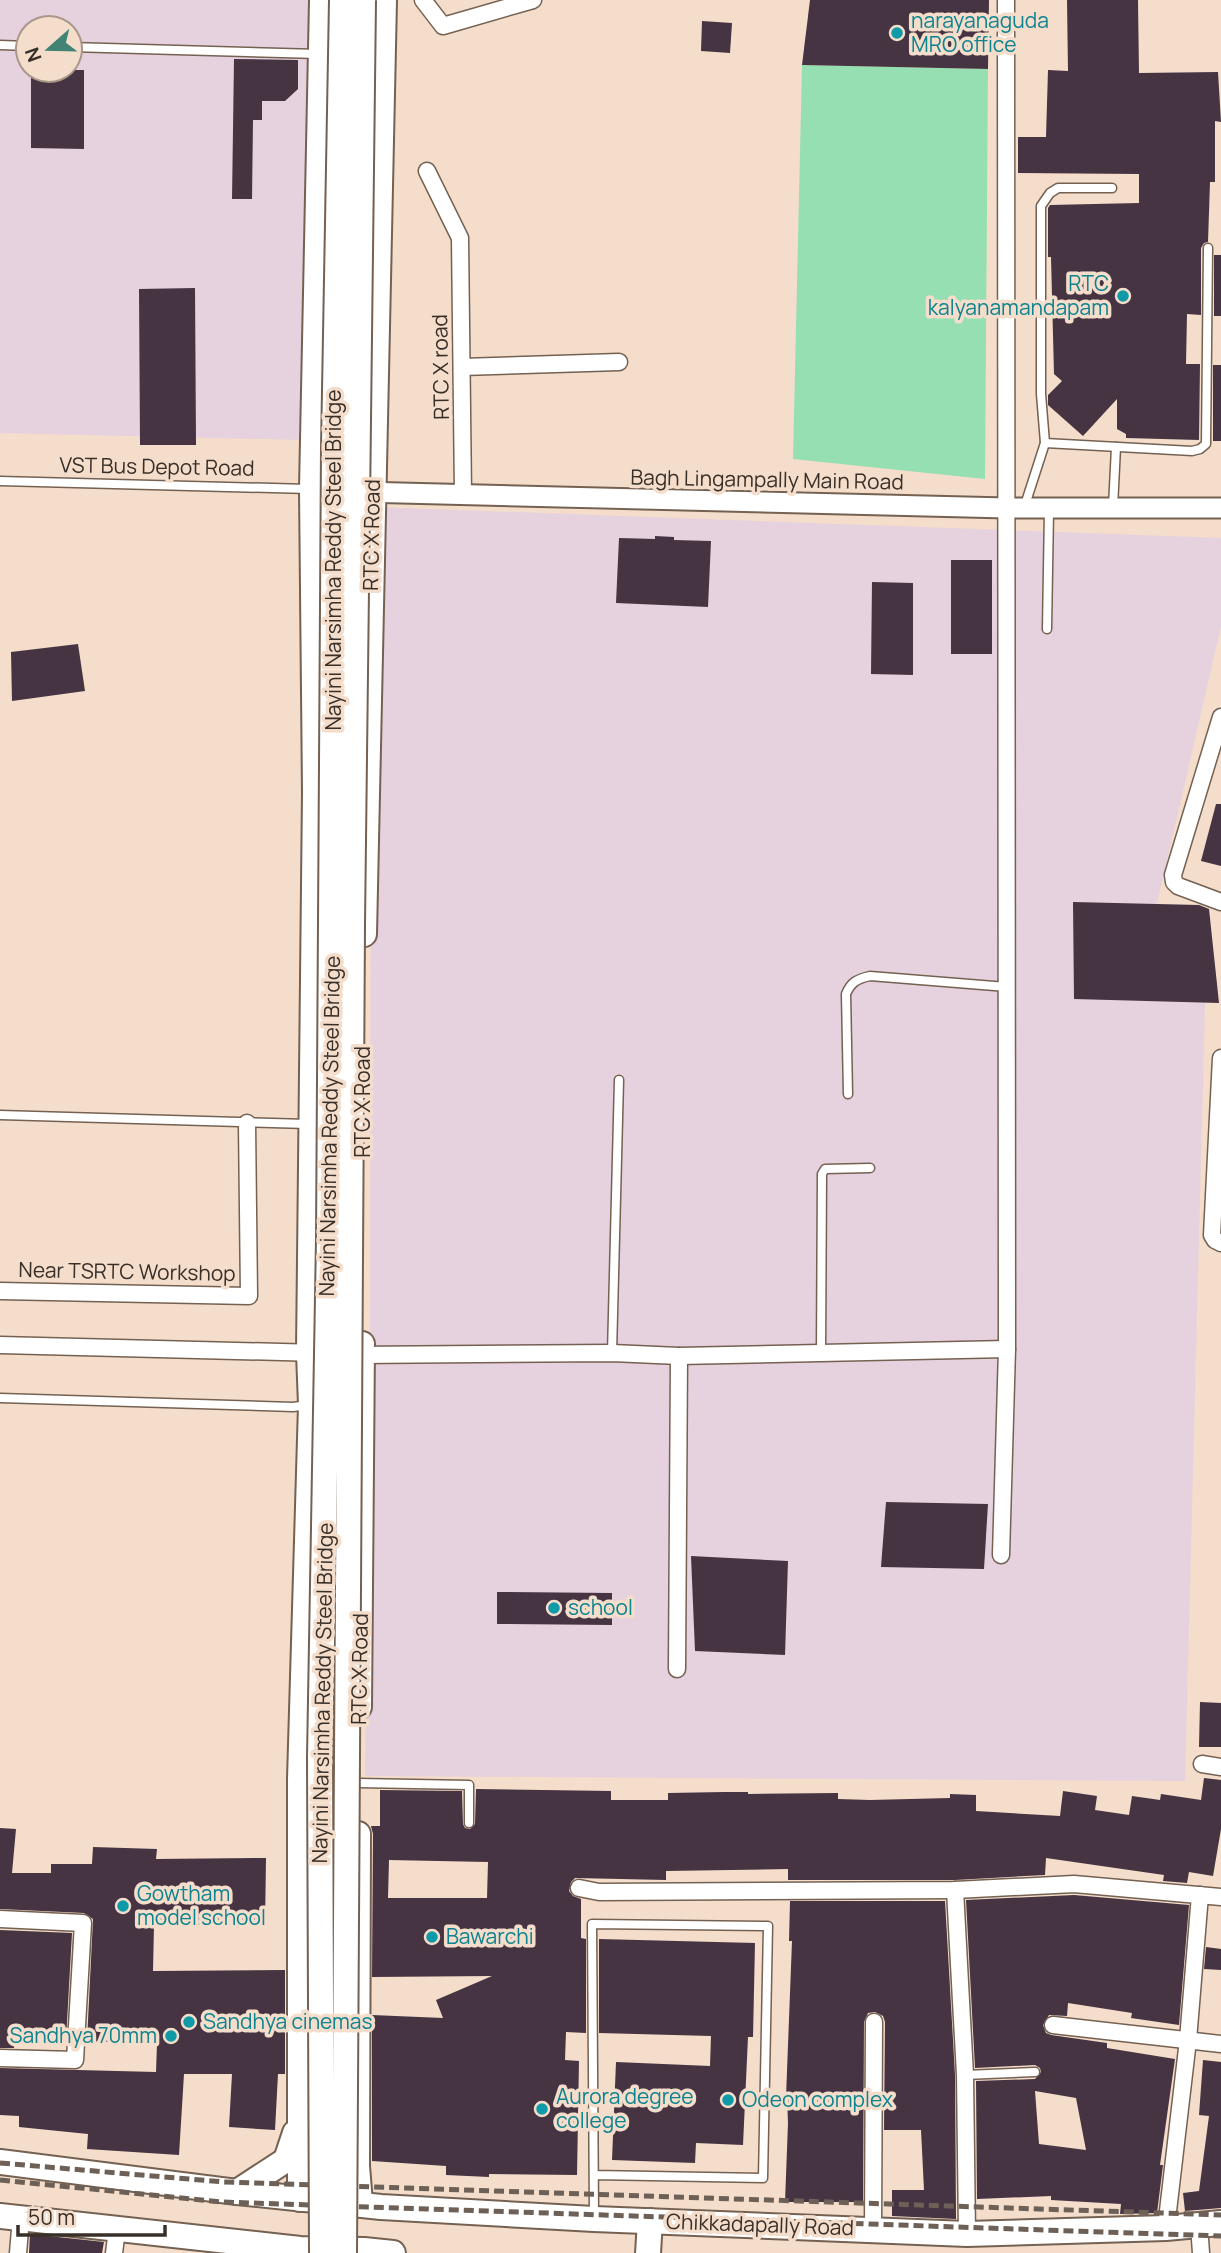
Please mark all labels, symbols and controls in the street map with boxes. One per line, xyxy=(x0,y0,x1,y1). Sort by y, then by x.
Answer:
place label: narayanaguda MRO office xyxy=(911,6,1049,58)
north arrow xyxy=(14,14,84,84)
marker: narayanaguda MRO office xyxy=(889,25,905,41)
text: N xyxy=(18,44,48,66)
place label: RTC kalyanamandapam xyxy=(928,269,1109,321)
marker: RTC kalyanamandapam xyxy=(1115,288,1131,304)
street label: RTC X road xyxy=(425,314,455,420)
street label: Nayini Narsimha Reddy Steel Bridge xyxy=(319,390,347,731)
street label: VST Bus Depot Road xyxy=(59,450,255,482)
street label: Bagh Lingampally Main Road xyxy=(630,463,904,495)
street label: RTC X Road xyxy=(356,479,386,591)
street label: Nayini Narsimha Reddy Steel Bridge xyxy=(312,955,346,1297)
street label: RTC X Road xyxy=(348,1046,376,1158)
street label: Near TSRTC Workshop xyxy=(18,1255,236,1287)
street label: Nayini Narsimha Reddy Steel Bridge xyxy=(305,1522,339,1864)
place label: school xyxy=(568,1593,633,1621)
marker: school xyxy=(546,1600,562,1616)
street label: RTC X Road xyxy=(344,1613,374,1725)
place label: Gowtham model school xyxy=(137,1879,266,1931)
marker: Gowtham model school xyxy=(115,1898,131,1914)
place label: Bawarchi xyxy=(446,1922,534,1950)
marker: Bawarchi xyxy=(424,1929,440,1945)
place label: Sandhya cinemas xyxy=(203,2007,373,2035)
marker: Sandhya cinemas xyxy=(181,2014,197,2030)
place label: Sandhya 70mm xyxy=(10,2021,157,2049)
marker: Sandhya 70mm xyxy=(163,2028,179,2044)
place label: Aurora degree college xyxy=(556,2082,694,2134)
place label: Odeon complex xyxy=(742,2085,893,2113)
marker: Odeon complex xyxy=(720,2092,736,2108)
marker: Aurora degree college xyxy=(534,2101,550,2117)
scale bar xyxy=(18,2194,164,2238)
text: 50 m xyxy=(28,2203,75,2231)
street label: Chikkadapally Road xyxy=(666,2207,854,2241)

